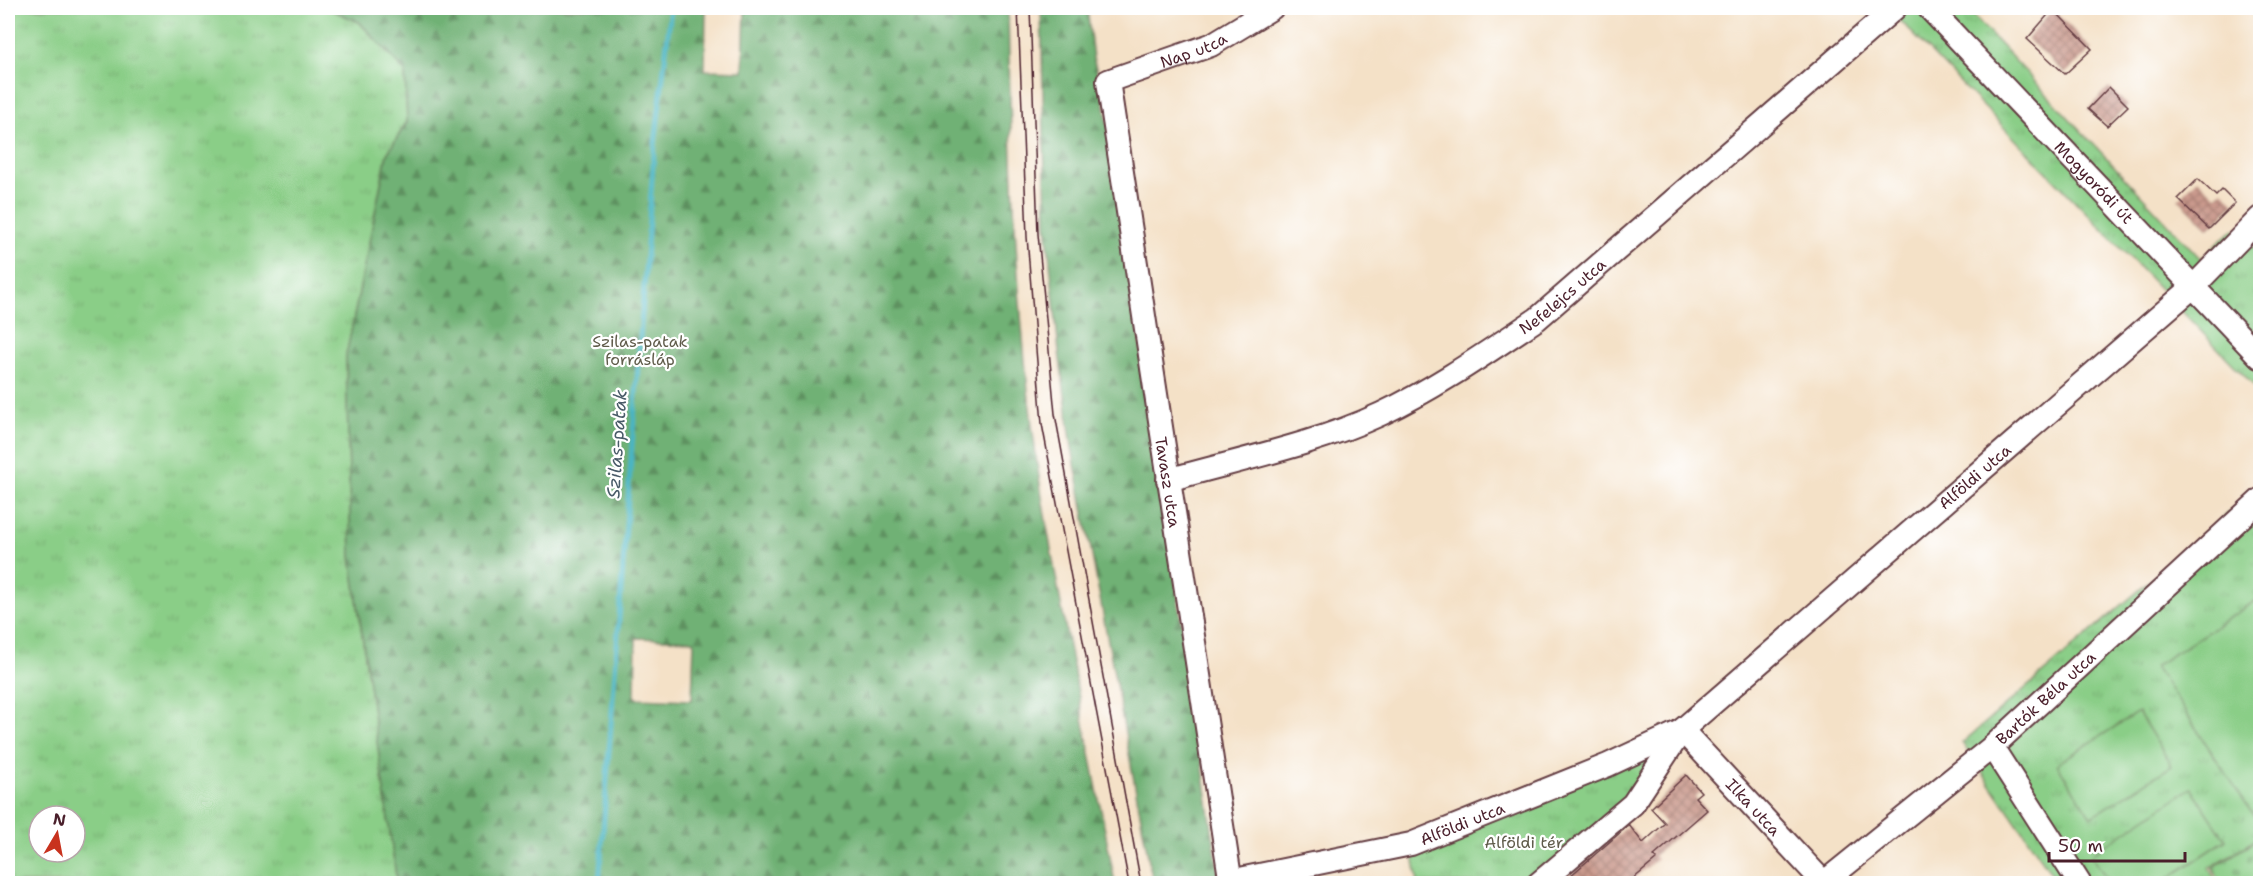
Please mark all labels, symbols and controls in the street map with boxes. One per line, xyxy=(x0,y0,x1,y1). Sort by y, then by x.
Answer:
street label: Nap utca xyxy=(1157,28,1231,73)
street label: Mogyoródi út xyxy=(2050,137,2138,228)
street label: Nefelejcs utca xyxy=(1515,254,1610,339)
park label: Szilas-patak forrásláp xyxy=(592,331,688,370)
water label: Szilas-patak xyxy=(601,388,633,499)
street label: Tavasz utca xyxy=(1150,435,1185,529)
street label: Alföldi utca xyxy=(1934,440,2016,514)
street label: Bartók Béla utca xyxy=(1991,647,2100,749)
street label: Ilka utca xyxy=(1721,774,1785,841)
street label: Alföldi utca xyxy=(1417,797,1508,850)
north arrow xyxy=(27,804,87,864)
text: N xyxy=(51,808,68,831)
scale bar xyxy=(2049,825,2186,863)
park label: Alföldi tér xyxy=(1485,832,1563,853)
text: 50 m xyxy=(2058,834,2103,858)

